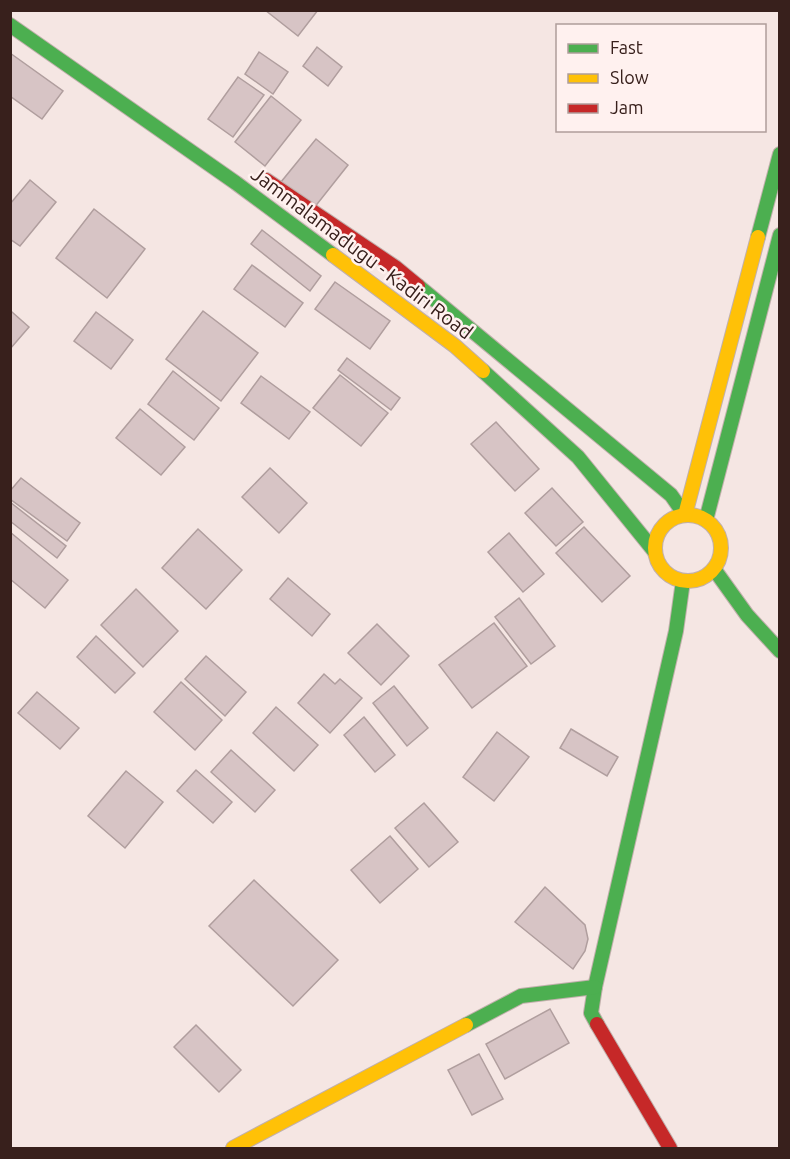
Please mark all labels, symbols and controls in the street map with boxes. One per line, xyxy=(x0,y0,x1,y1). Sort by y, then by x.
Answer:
legend xyxy=(556,24,766,132)
text: Fast xyxy=(610,37,643,57)
text: Slow xyxy=(610,67,649,87)
text: Jam xyxy=(610,97,644,117)
street label: Jammalamadugu - Kadiri Road xyxy=(247,162,477,343)

